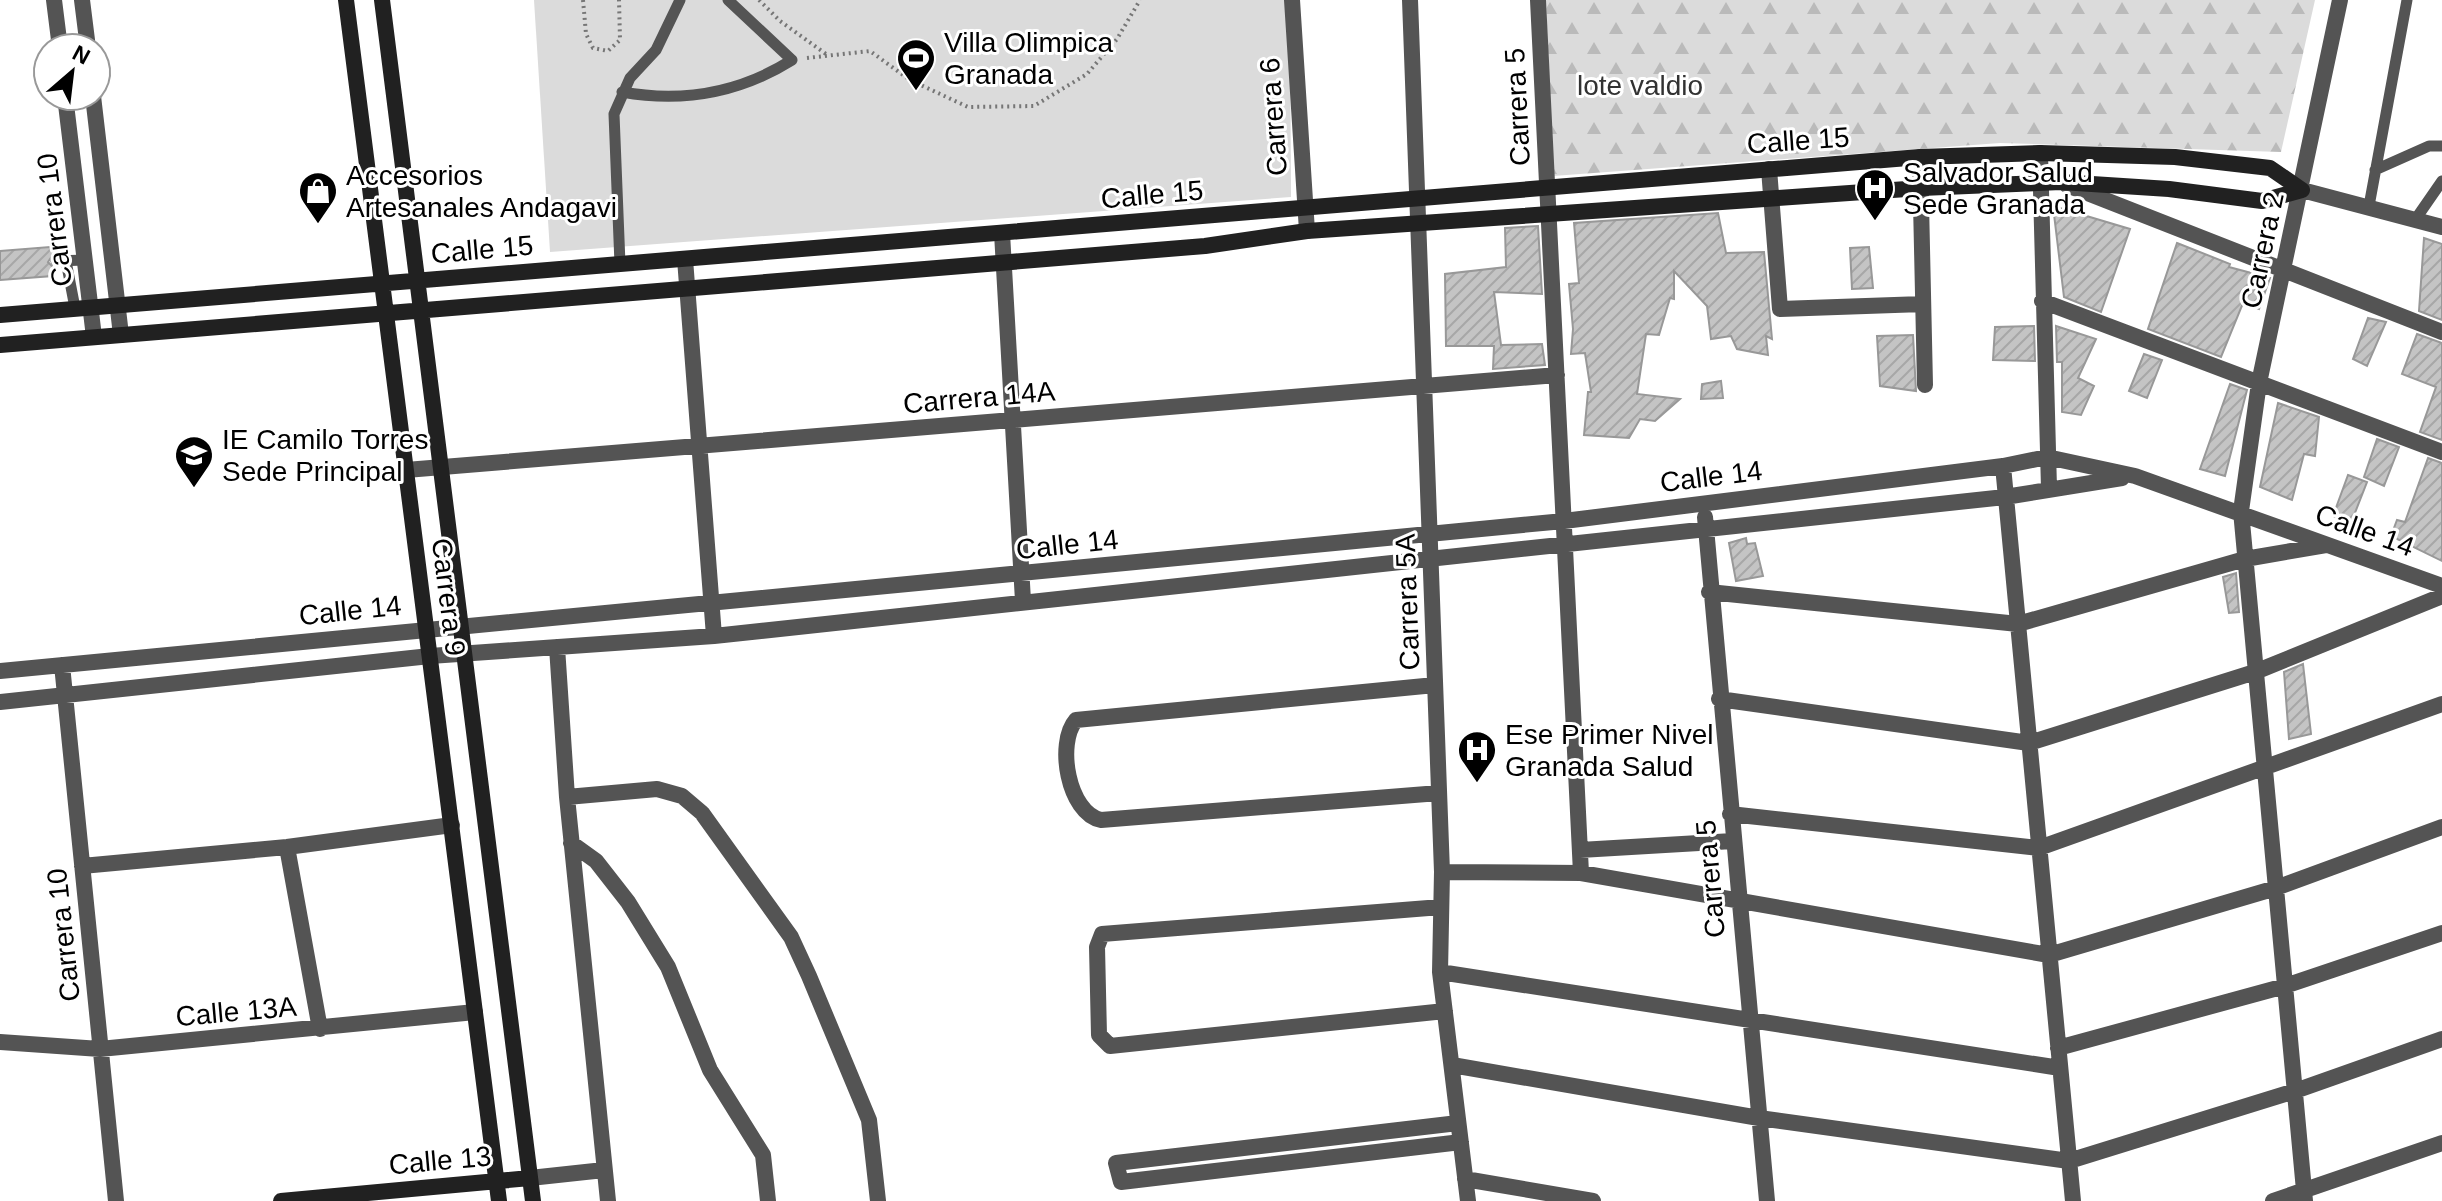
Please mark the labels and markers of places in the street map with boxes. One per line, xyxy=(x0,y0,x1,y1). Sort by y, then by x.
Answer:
place label: Villa Olimpica Granada xyxy=(944,27,1114,90)
sports icon: Villa Olimpica Granada xyxy=(895,37,937,92)
place label: Salvador Salud Sede Granada xyxy=(1903,157,2093,220)
place label: Accesorios Artesanales Andagavi xyxy=(346,160,617,223)
hospital icon: Salvador Salud Sede Granada xyxy=(1854,167,1896,222)
shop icon: Accesorios Artesanales Andagavi xyxy=(297,170,339,225)
place label: IE Camilo Torres Sede Principal xyxy=(222,424,428,487)
school or university icon: IE Camilo Torres Sede Principal xyxy=(173,434,215,489)
place label: Ese Primer Nivel Granada Salud xyxy=(1505,719,1713,782)
hospital icon: Ese Primer Nivel Granada Salud xyxy=(1456,729,1498,784)

